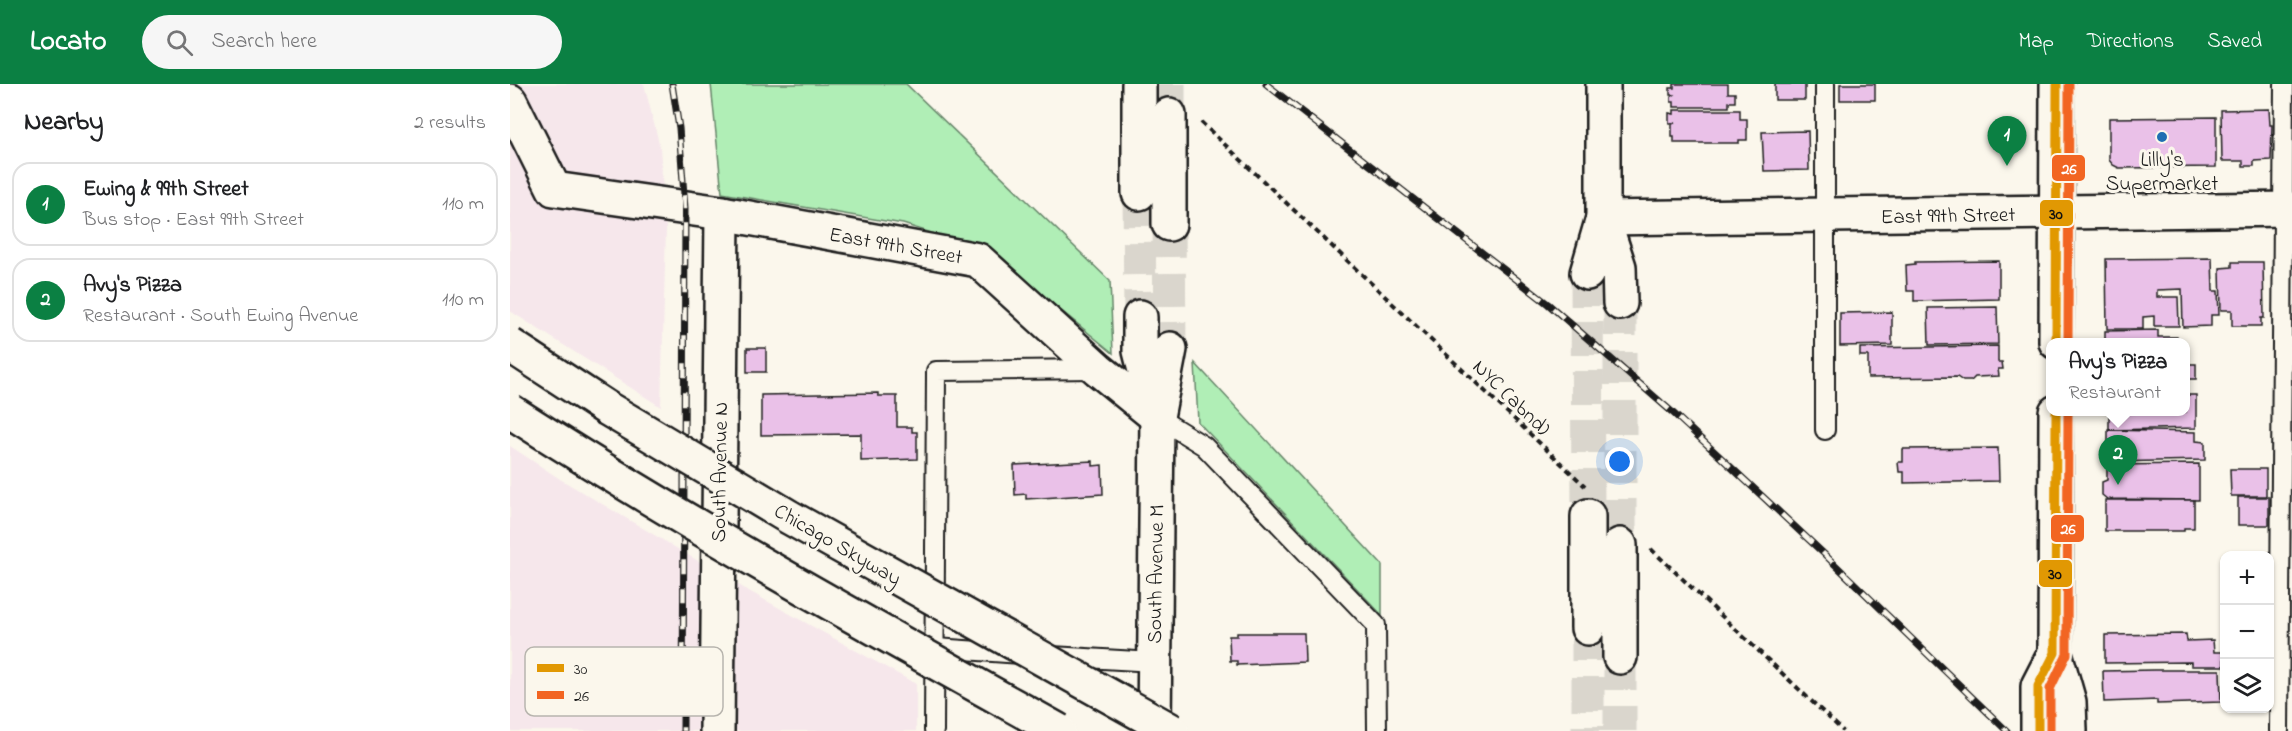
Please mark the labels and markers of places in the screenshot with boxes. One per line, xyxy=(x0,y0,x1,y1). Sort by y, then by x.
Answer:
pin: 1 xyxy=(1988,116,2026,166)
marker: Lilly's Supermarket xyxy=(2155,130,2169,144)
place label: Lilly's Supermarket xyxy=(2106,146,2218,200)
pin: 2 xyxy=(2098,436,2138,485)

